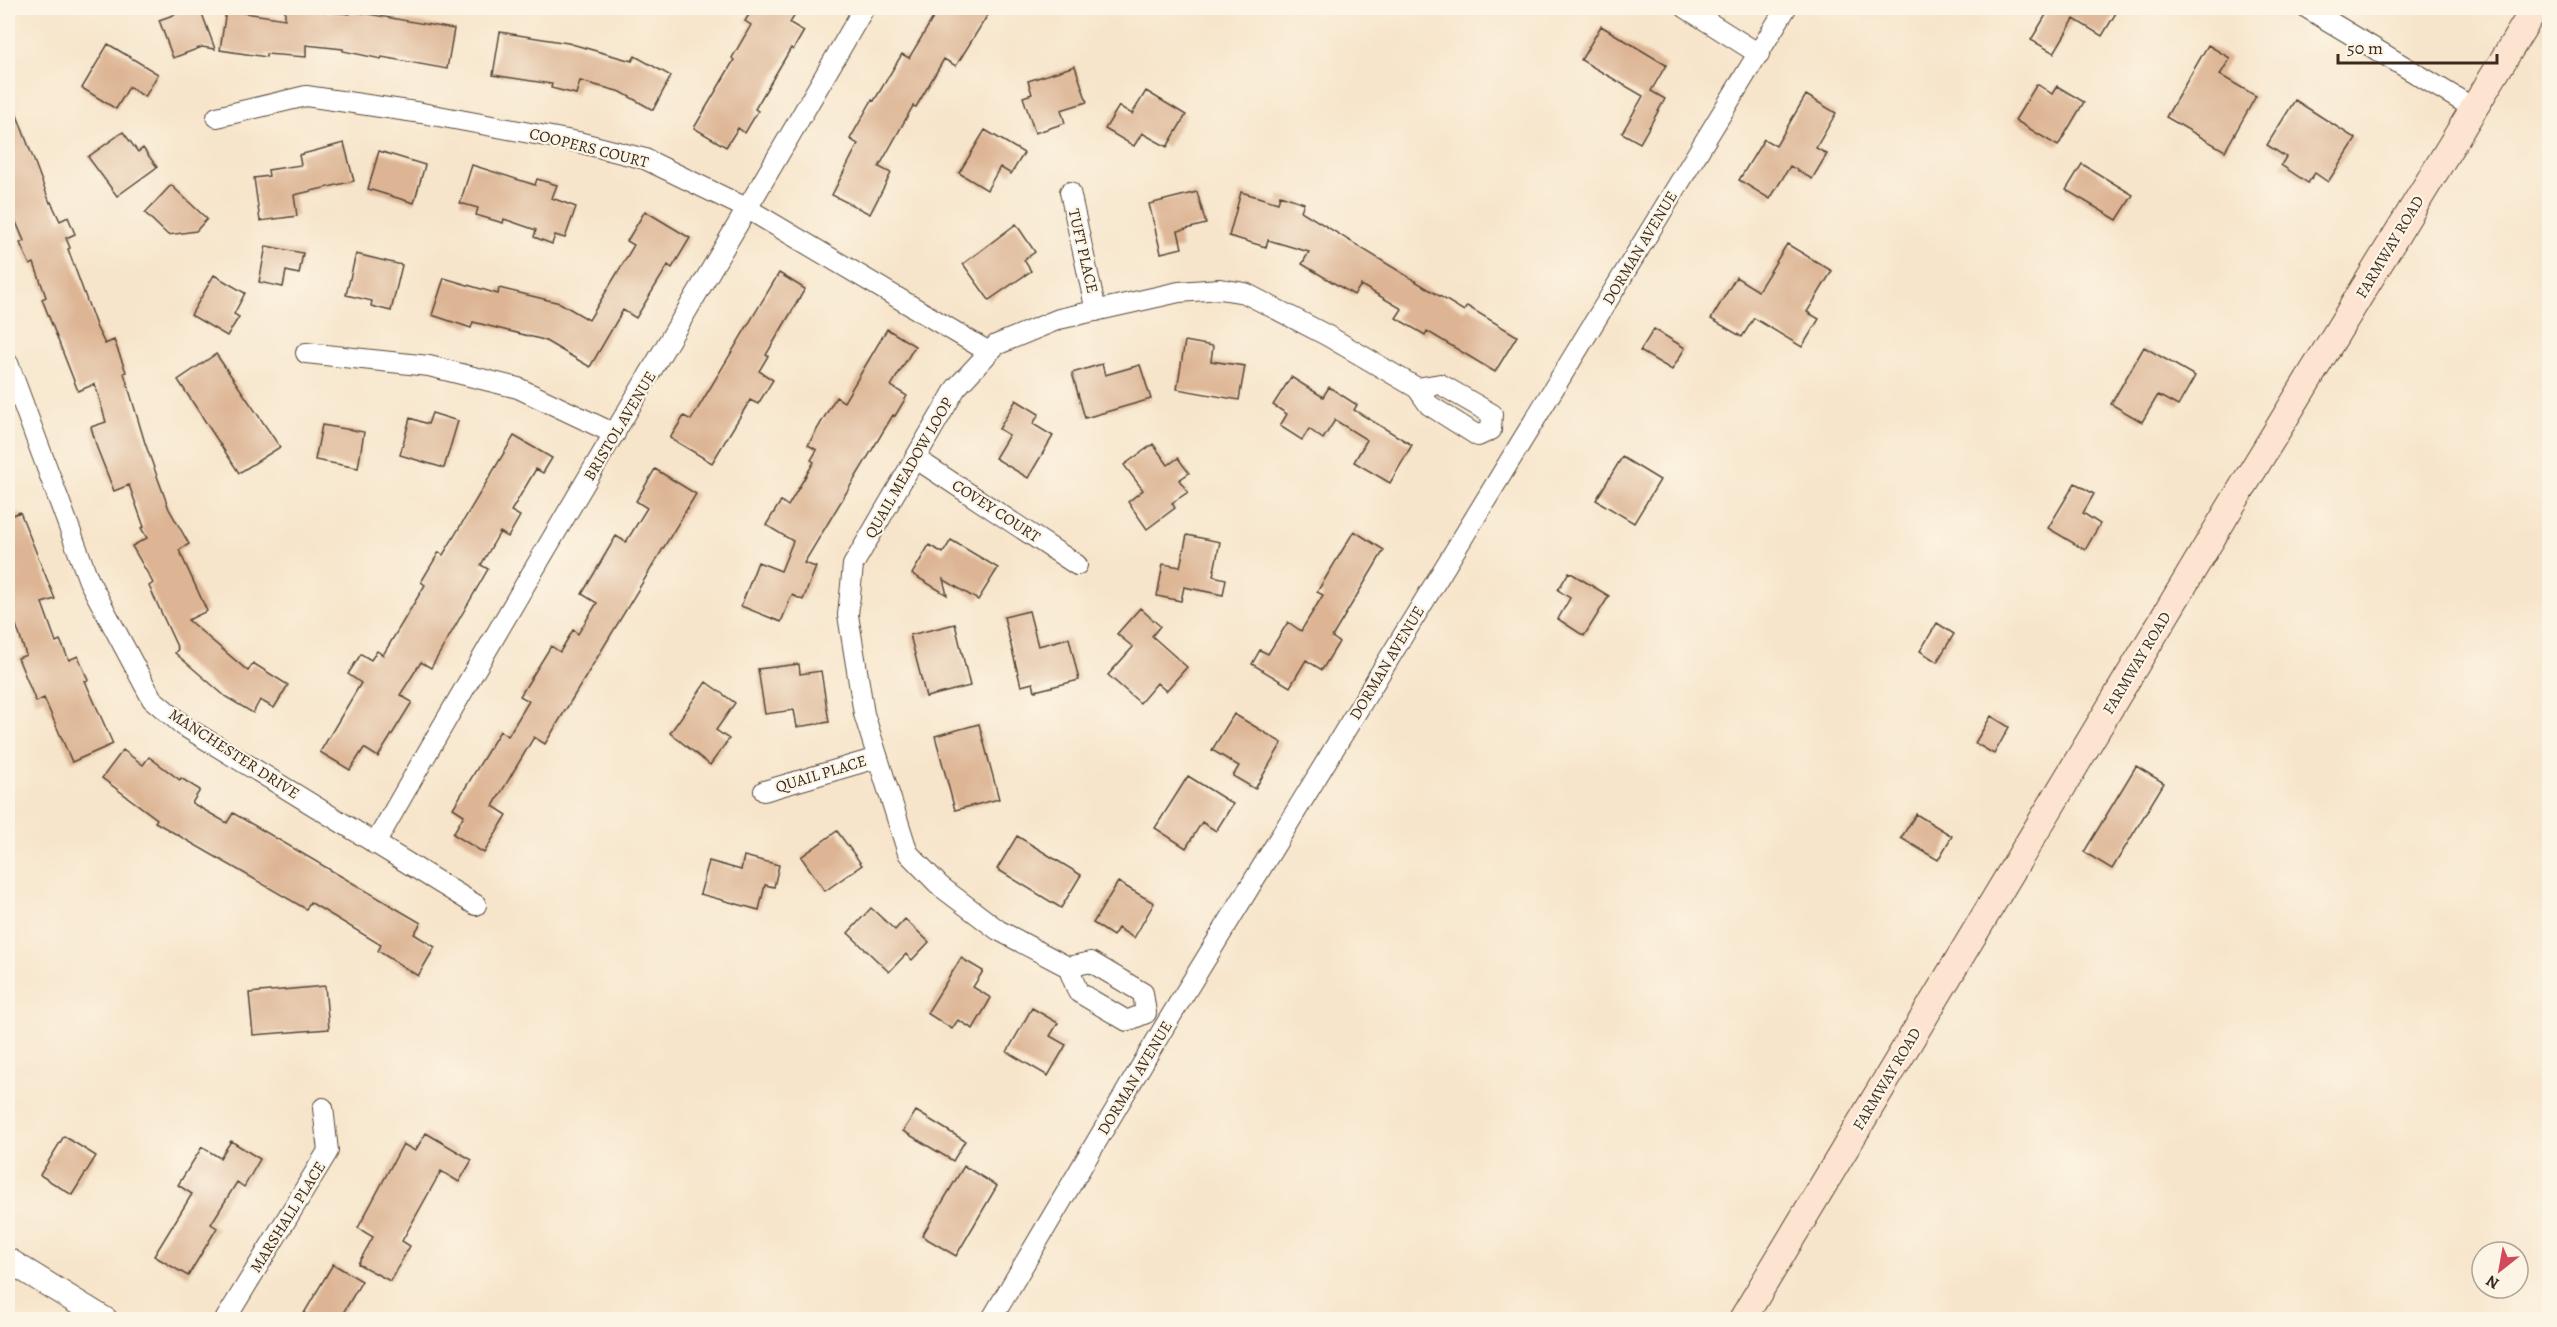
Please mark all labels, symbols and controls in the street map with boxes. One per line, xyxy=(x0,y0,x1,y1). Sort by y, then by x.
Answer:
scale bar xyxy=(2338,27,2497,65)
text: 50 m xyxy=(2347,36,2383,60)
street label: COOPERS COURT xyxy=(527,123,651,173)
street label: DORMAN AVENUE xyxy=(1597,187,1683,309)
street label: FARMWAY ROAD xyxy=(2351,191,2429,303)
street label: TUFT PLACE xyxy=(1063,207,1103,295)
street label: BRISTOL AVENUE xyxy=(579,367,661,485)
street label: QUAIL MEADOW LOOP xyxy=(860,393,959,543)
street label: COVEY COURT xyxy=(948,474,1045,548)
street label: DORMAN AVENUE xyxy=(1344,602,1430,724)
street label: FARMWAY ROAD xyxy=(2098,607,2176,719)
street label: MANCHESTER DRIVE xyxy=(164,703,304,805)
street label: QUAIL PLACE xyxy=(773,750,869,798)
street label: DORMAN AVENUE xyxy=(1092,1017,1178,1139)
street label: FARMWAY ROAD xyxy=(1848,1023,1926,1135)
street label: MARSHALL PLACE xyxy=(245,1157,331,1277)
north arrow xyxy=(2470,1240,2530,1300)
text: N xyxy=(2482,1269,2503,1294)

